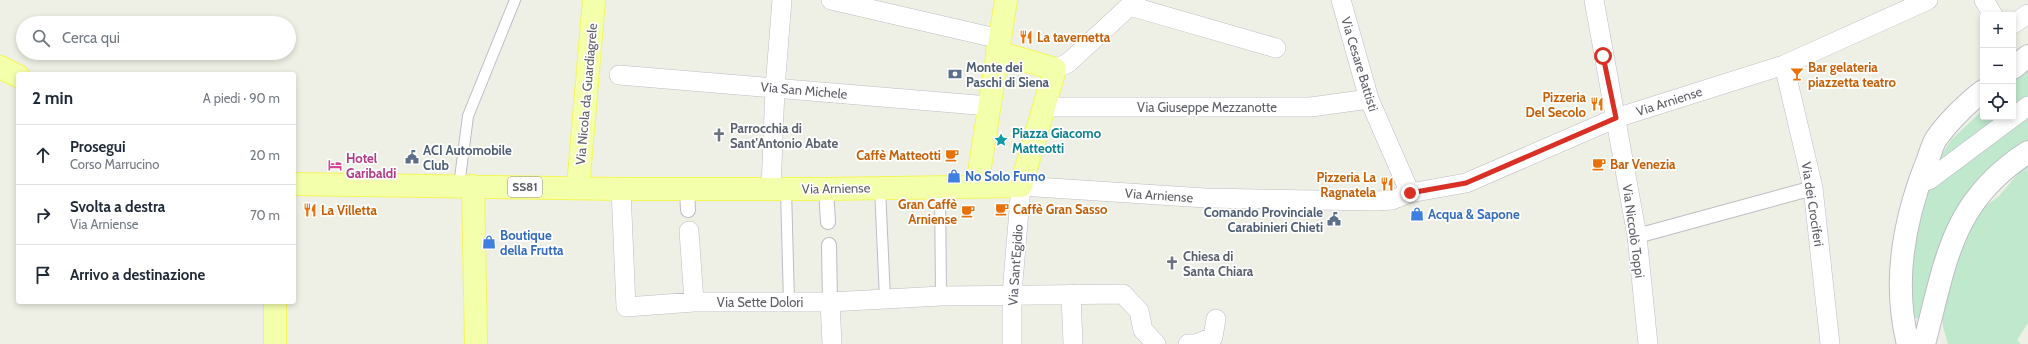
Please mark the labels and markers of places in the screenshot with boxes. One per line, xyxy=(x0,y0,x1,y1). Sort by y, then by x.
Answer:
restaurant icon: La tavernetta xyxy=(1018,29,1034,45)
place label: La tavernetta xyxy=(1037,29,1111,45)
place label: Monte dei Paschi di Siena xyxy=(966,59,1050,90)
place label: Bar gelateria piazzetta teatro xyxy=(1808,59,1896,90)
bank icon: Monte dei Paschi di Siena xyxy=(947,66,963,82)
bar icon: Bar gelateria piazzetta teatro xyxy=(1789,66,1805,82)
place label: Pizzeria Del Secolo xyxy=(1525,89,1587,120)
restaurant icon: Pizzeria Del Secolo xyxy=(1589,96,1605,112)
place label: Parrocchia di Sant'Antonio Abate xyxy=(730,120,839,151)
place label: Piazza Giacomo Matteotti xyxy=(1012,125,1102,156)
church icon: Parrocchia di Sant'Antonio Abate xyxy=(711,127,727,143)
place icon: Piazza Giacomo Matteotti xyxy=(993,132,1009,148)
place label: ACI Automobile Club xyxy=(423,142,512,173)
place label: Caffè Matteotti xyxy=(856,147,941,163)
cafe icon: Caffè Matteotti xyxy=(944,147,960,163)
public building icon: ACI Automobile Club xyxy=(404,149,420,165)
place label: Hotel Garibaldi xyxy=(346,150,396,181)
cafe icon: Bar Venezia xyxy=(1591,156,1607,172)
place label: Bar Venezia xyxy=(1610,156,1676,172)
hotel icon: Hotel Garibaldi xyxy=(327,157,343,173)
shop icon: No Solo Fumo xyxy=(946,168,962,184)
place label: No Solo Fumo xyxy=(965,168,1046,184)
place label: Pizzeria La Ragnatela xyxy=(1317,169,1377,200)
restaurant icon: Pizzeria La Ragnatela xyxy=(1379,176,1395,192)
place label: Gran Caffè Arniense xyxy=(898,196,957,227)
cafe icon: Caffè Gran Sasso xyxy=(994,201,1010,217)
place label: Caffè Gran Sasso xyxy=(1013,201,1108,217)
restaurant icon: La Villetta xyxy=(302,202,318,218)
place label: La Villetta xyxy=(321,202,377,218)
cafe icon: Gran Caffè Arniense xyxy=(960,203,976,219)
place label: Comando Provinciale Carabinieri Chieti xyxy=(1204,204,1323,235)
shop icon: Acqua & Sapone xyxy=(1409,206,1425,222)
place label: Acqua & Sapone xyxy=(1428,206,1520,222)
public building icon: Comando Provinciale Carabinieri Chieti xyxy=(1326,211,1342,227)
place label: Boutique della Frutta xyxy=(500,227,564,258)
shop icon: Boutique della Frutta xyxy=(481,234,497,250)
place label: Chiesa di Santa Chiara xyxy=(1183,248,1254,279)
church icon: Chiesa di Santa Chiara xyxy=(1164,255,1180,271)

